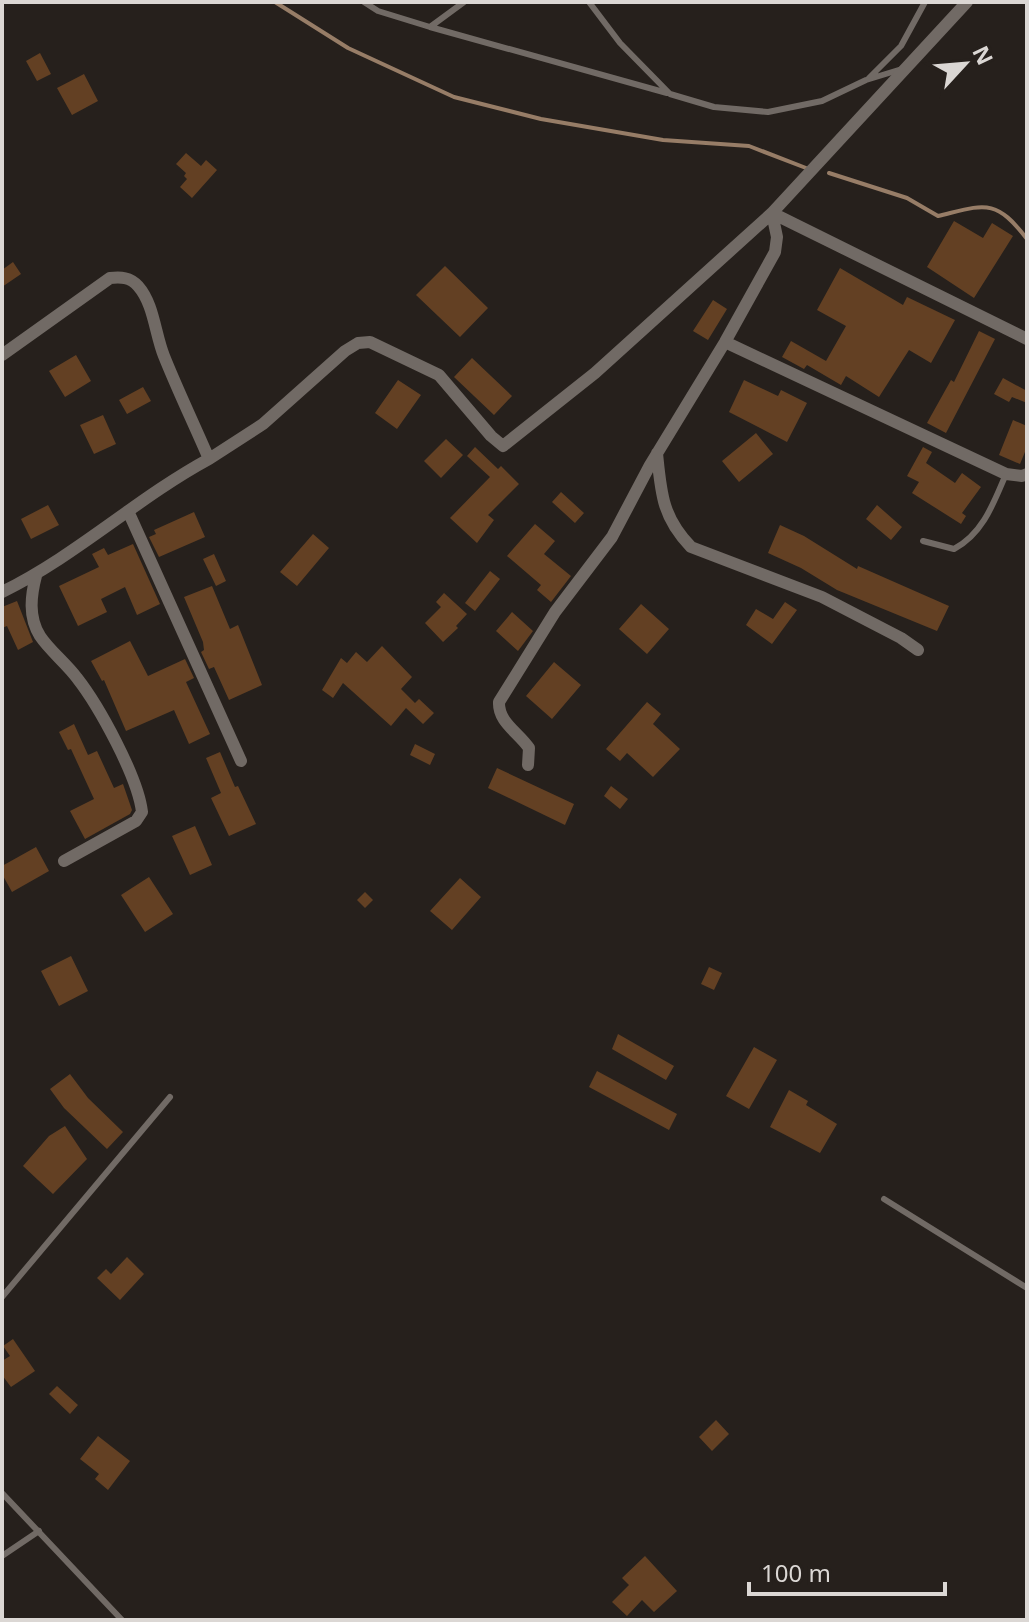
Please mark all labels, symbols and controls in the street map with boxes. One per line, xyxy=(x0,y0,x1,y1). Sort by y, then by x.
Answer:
north arrow xyxy=(925,24,1005,104)
text: N xyxy=(966,40,1001,69)
scale bar xyxy=(749,1546,945,1596)
text: 100 m xyxy=(761,1556,831,1589)

